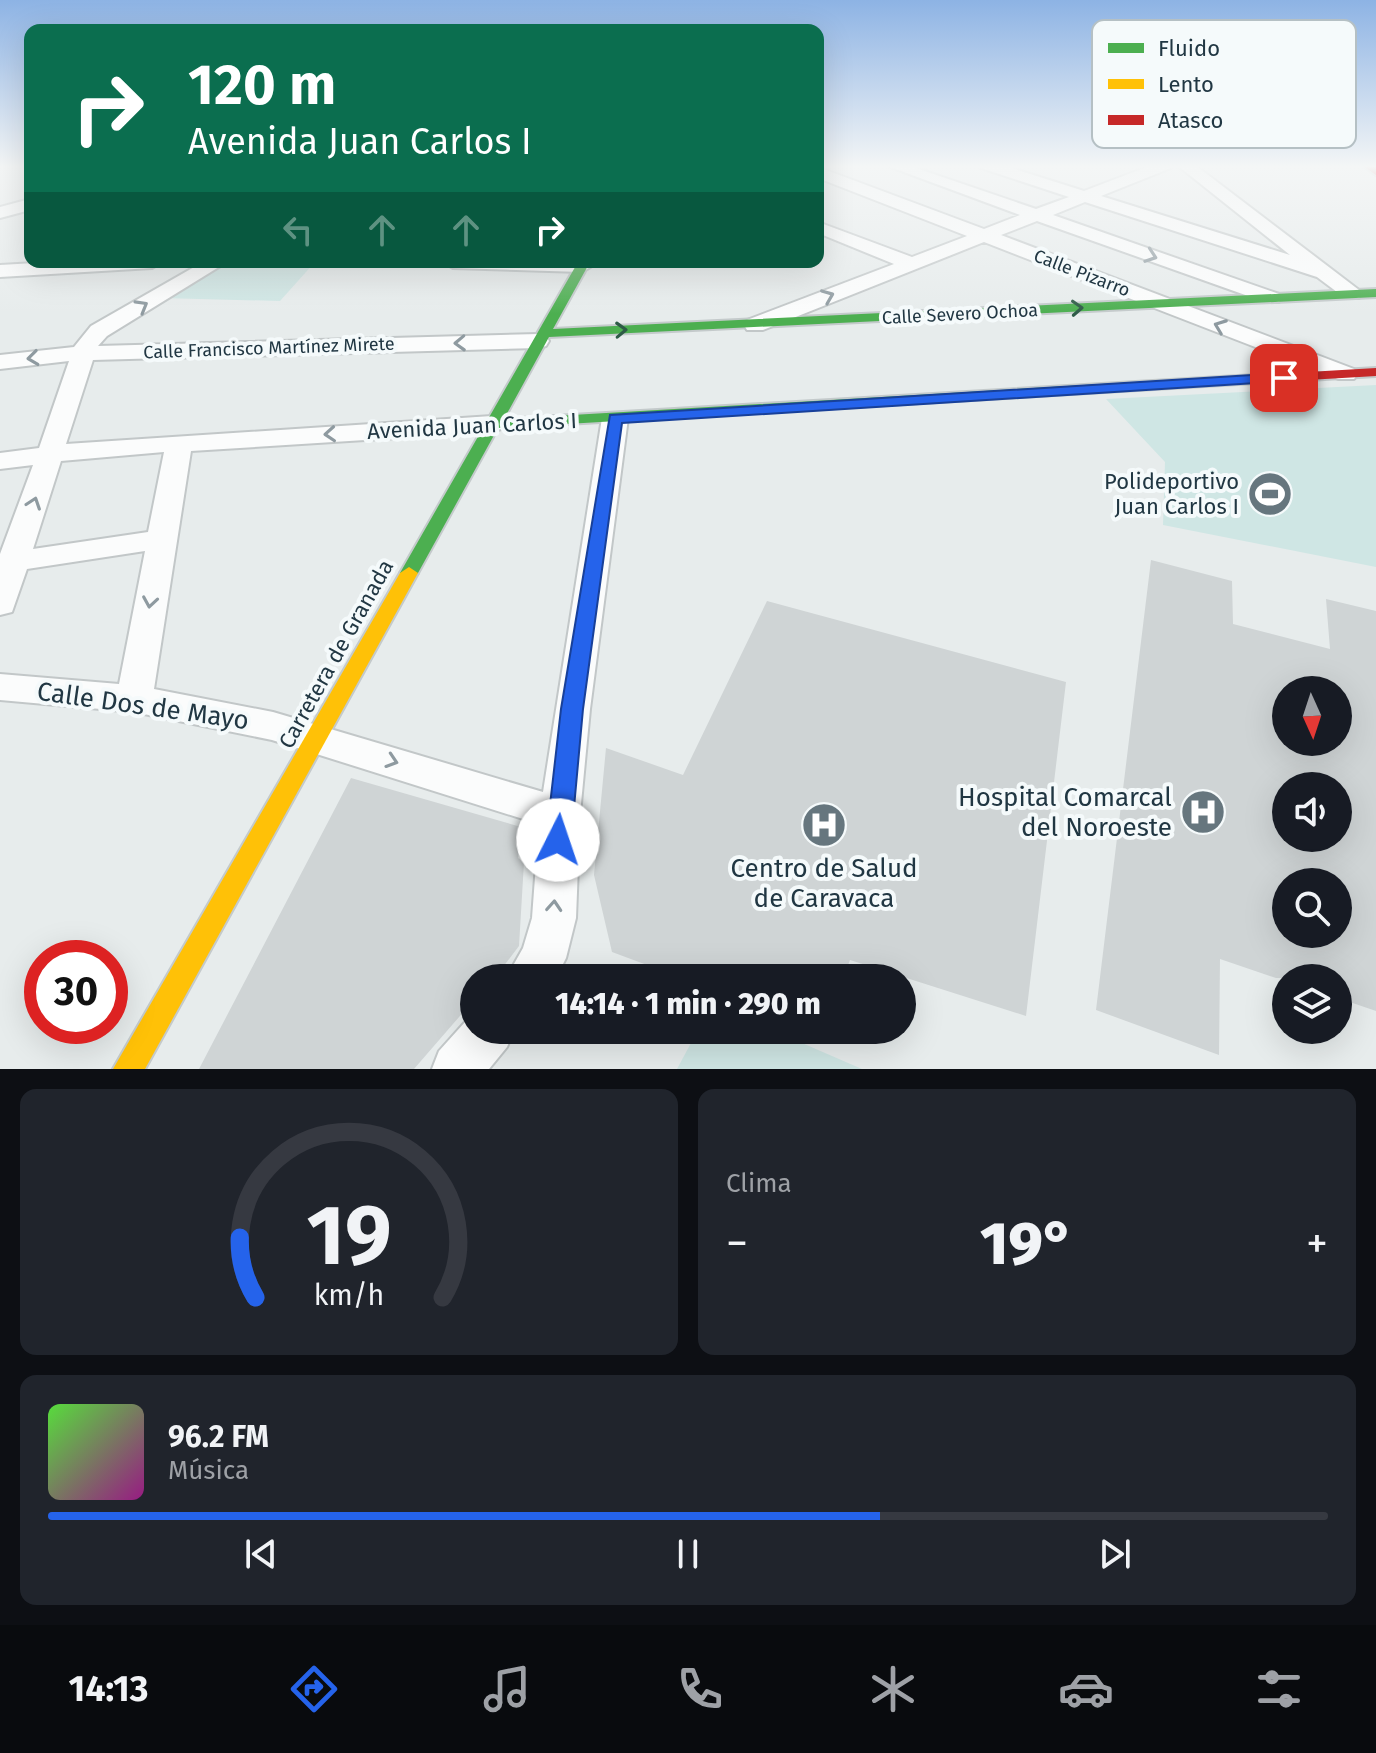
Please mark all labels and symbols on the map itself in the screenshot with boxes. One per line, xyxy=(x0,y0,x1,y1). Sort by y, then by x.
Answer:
legend xyxy=(1092,20,1356,148)
text: Fluido xyxy=(1158,35,1220,62)
text: Lento xyxy=(1158,71,1214,98)
text: Atasco xyxy=(1158,107,1223,134)
street label: Calle Pizarro xyxy=(1031,245,1133,301)
one-way arrow xyxy=(1143,246,1157,262)
one-way arrow xyxy=(820,289,834,305)
street label: Calle Severo Ochoa xyxy=(881,299,1039,329)
one-way arrow xyxy=(133,300,148,315)
one-way arrow xyxy=(1071,300,1084,317)
one-way arrow xyxy=(1214,319,1228,336)
one-way arrow xyxy=(615,321,628,338)
street label: Calle Francisco Martínez Mirete xyxy=(143,333,395,363)
one-way arrow xyxy=(453,335,466,352)
pin xyxy=(1250,344,1318,412)
one-way arrow xyxy=(26,349,40,366)
street label: Avenida Juan Carlos I xyxy=(366,407,578,445)
one-way arrow xyxy=(323,425,336,442)
place label: Polideportivo Juan Carlos I xyxy=(1104,468,1239,520)
sports icon: Polideportivo Juan Carlos I xyxy=(1246,470,1294,518)
one-way arrow xyxy=(25,497,41,511)
street label: Carretera de Granada xyxy=(273,555,399,753)
one-way arrow xyxy=(142,596,159,609)
street label: Calle Dos de Mayo xyxy=(35,676,251,736)
north arrow xyxy=(1272,676,1352,756)
one-way arrow xyxy=(384,752,398,768)
place label: Hospital Comarcal del Noroeste xyxy=(958,782,1172,843)
hospital icon: Hospital Comarcal del Noroeste xyxy=(1179,788,1227,836)
position arrow xyxy=(516,798,600,882)
hospital icon: Centro de Salud de Caravaca xyxy=(800,801,848,849)
place label: Centro de Salud de Caravaca xyxy=(730,853,918,914)
one-way arrow xyxy=(545,899,562,912)
speed limit sign: 30 xyxy=(24,940,128,1044)

